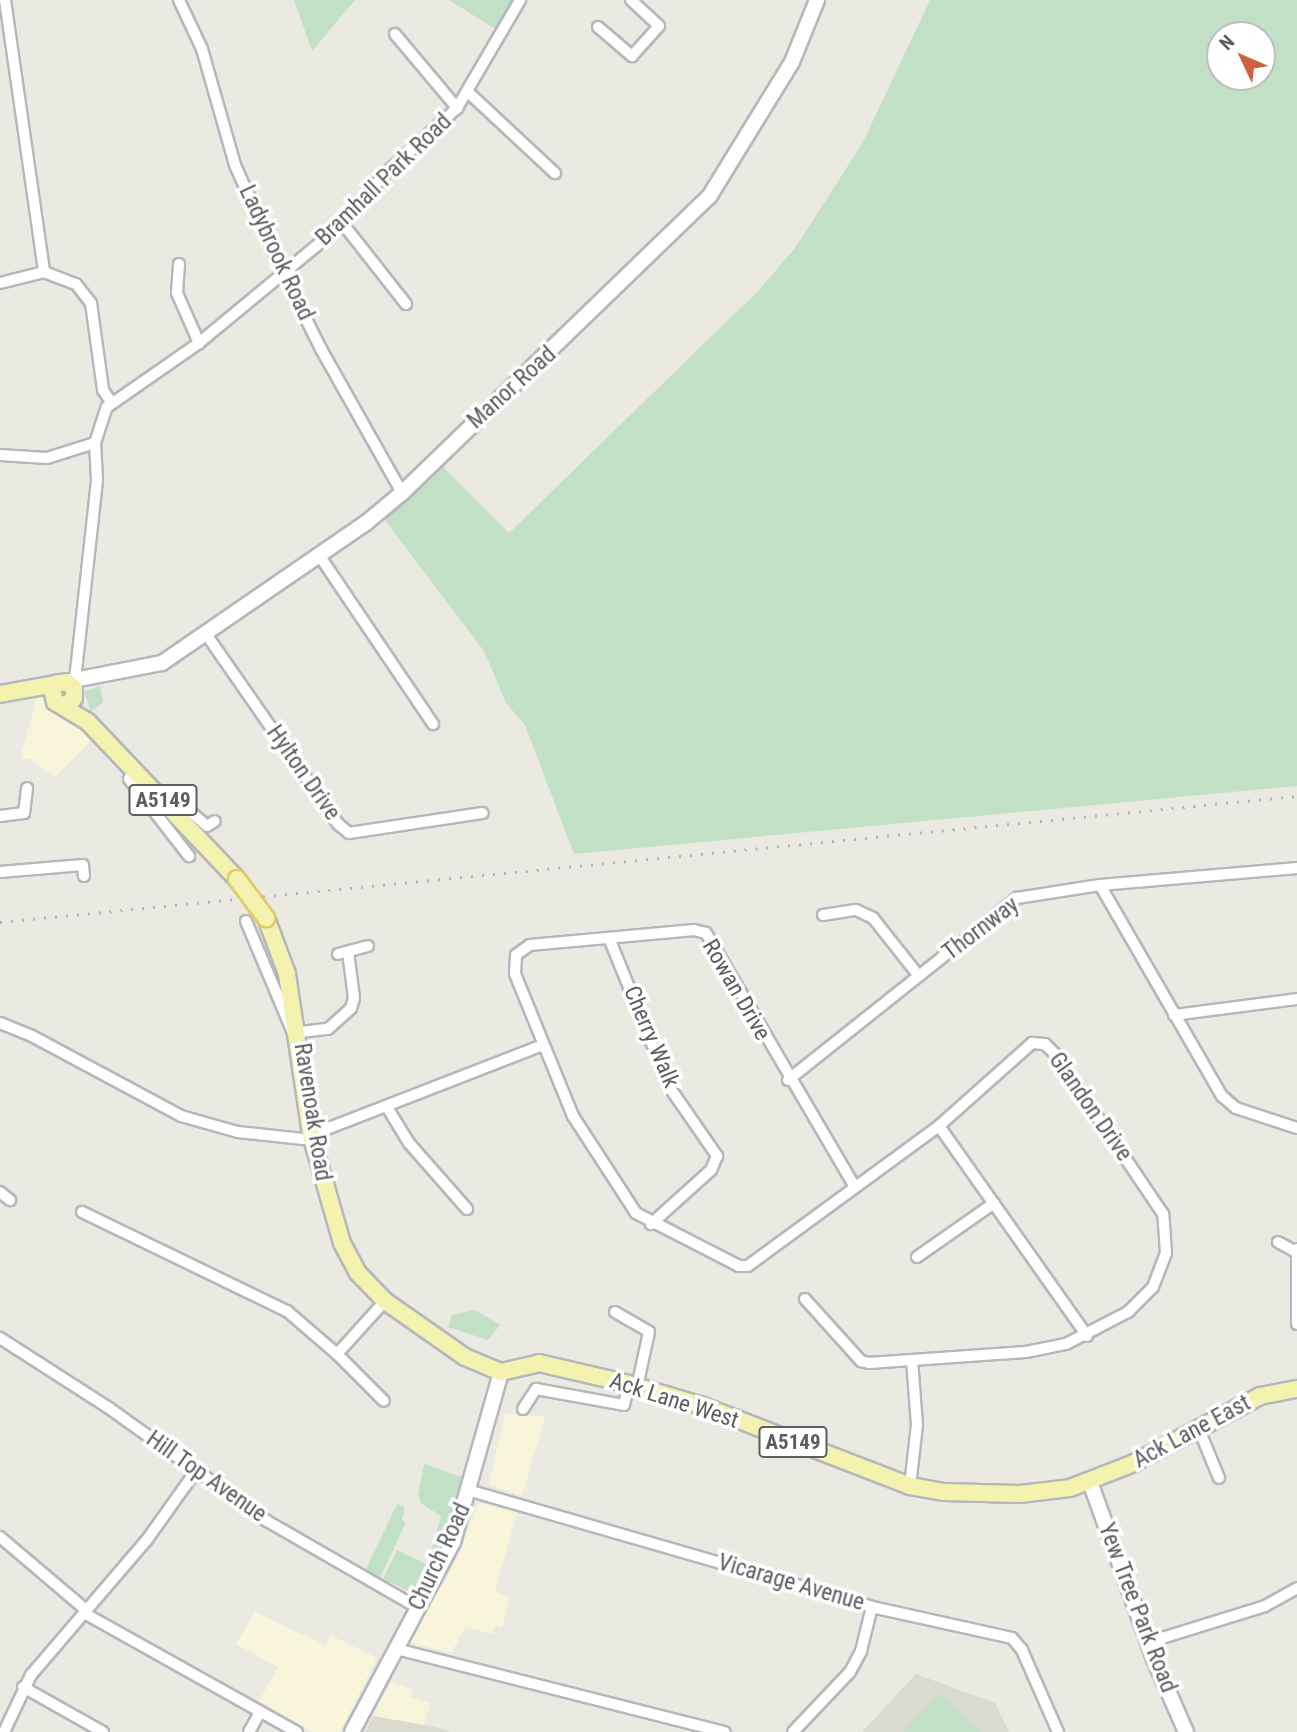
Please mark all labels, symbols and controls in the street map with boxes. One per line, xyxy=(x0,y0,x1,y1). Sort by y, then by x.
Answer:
north arrow xyxy=(1206,21,1276,91)
text: N xyxy=(1215,30,1239,55)
street label: Bramhall Park Road xyxy=(310,108,458,252)
street label: Ladybrook Road xyxy=(233,181,319,325)
street label: Manor Road xyxy=(462,341,562,435)
street label: Hylton Drive xyxy=(260,720,346,826)
road number: A5149 xyxy=(128,782,198,818)
street label: Thornway xyxy=(937,891,1025,967)
street label: Rowan Drive xyxy=(696,935,776,1045)
street label: Cherry Walk xyxy=(617,982,685,1092)
street label: Ravenoak Road xyxy=(287,1041,337,1183)
street label: Glandon Drive xyxy=(1042,1047,1138,1167)
street label: Ack Lane West xyxy=(606,1367,742,1435)
street label: Ack Lane East xyxy=(1129,1390,1255,1474)
road number: A5149 xyxy=(758,1424,828,1460)
street label: Hill Top Avenue xyxy=(140,1425,272,1529)
street label: Church Road xyxy=(403,1499,477,1615)
street label: Yew Tree Park Road xyxy=(1092,1519,1182,1697)
street label: Vicarage Avenue xyxy=(715,1549,867,1617)

